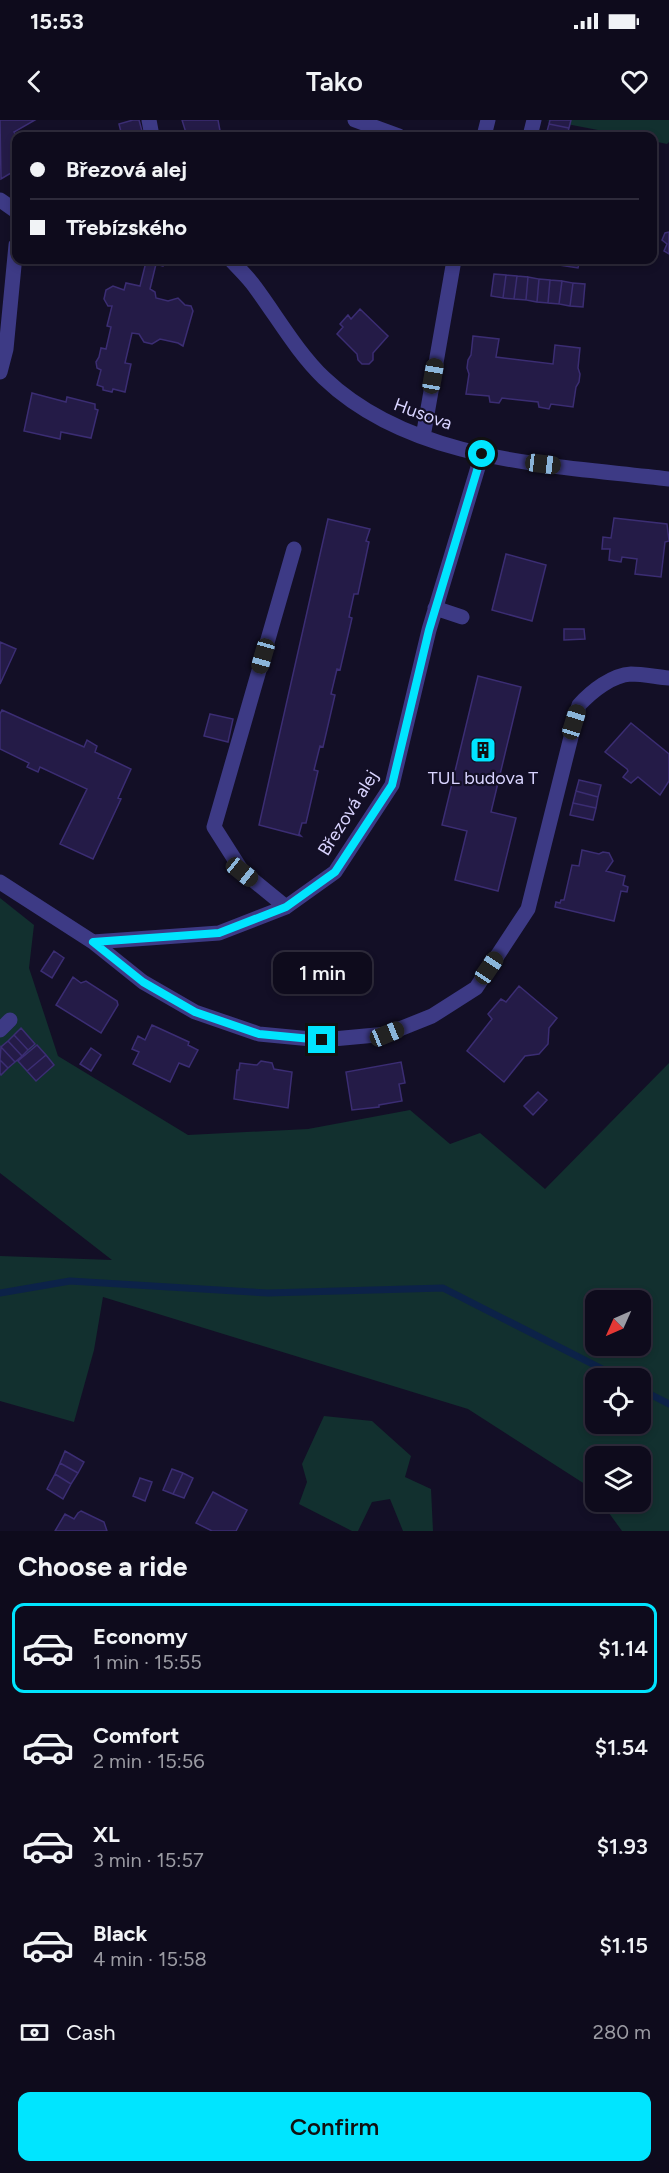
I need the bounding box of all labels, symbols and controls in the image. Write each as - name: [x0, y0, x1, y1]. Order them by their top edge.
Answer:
- text: 15:53: [30, 8, 84, 35]
- icon: back: [18, 65, 51, 98]
- text: Tako: [306, 65, 363, 98]
- icon: heart: [618, 65, 651, 98]
- text: Březová alej: [66, 156, 187, 183]
- text: Třebízského: [66, 214, 187, 241]
- car: [421, 357, 445, 395]
- street label: Husova: [391, 393, 455, 435]
- route start: [468, 440, 495, 467]
- car: [524, 453, 562, 475]
- car: [249, 636, 277, 676]
- car: [560, 702, 588, 742]
- building icon: TUL budova T: [468, 735, 498, 765]
- street label: Březová alej: [313, 766, 383, 860]
- place label: TUL budova T: [428, 767, 538, 789]
- car: [222, 854, 262, 890]
- car: [471, 948, 507, 988]
- callout: 1 min: [272, 953, 372, 995]
- text: 1 min: [299, 961, 346, 985]
- car: [367, 1019, 407, 1049]
- route end: [308, 1026, 335, 1053]
- north arrow: [585, 1290, 651, 1356]
- map controls: [585, 1290, 651, 1512]
- button: locate: [585, 1368, 651, 1434]
- button: layers: [585, 1446, 651, 1512]
- text: Choose a ride: [18, 1550, 187, 1583]
- icon: car: [21, 1621, 75, 1675]
- text: Economy: [93, 1623, 188, 1650]
- text: $1.14: [598, 1635, 648, 1662]
- text: 1 min · 15:55: [93, 1650, 202, 1674]
- icon: car: [21, 1720, 75, 1774]
- text: Comfort: [93, 1722, 179, 1749]
- text: $1.54: [595, 1734, 648, 1761]
- text: 2 min · 15:56: [93, 1749, 205, 1773]
- icon: car: [21, 1819, 75, 1873]
- text: XL: [93, 1821, 120, 1848]
- text: $1.93: [597, 1833, 648, 1860]
- text: 3 min · 15:57: [93, 1848, 204, 1872]
- icon: car: [21, 1918, 75, 1972]
- text: Black: [93, 1920, 147, 1947]
- text: $1.15: [599, 1932, 648, 1959]
- text: 4 min · 15:58: [93, 1947, 207, 1971]
- icon: cash: [18, 2016, 51, 2049]
- text: Cash: [66, 2019, 116, 2046]
- text: 280 m: [593, 2020, 651, 2044]
- button: Confirm: [18, 2092, 651, 2161]

